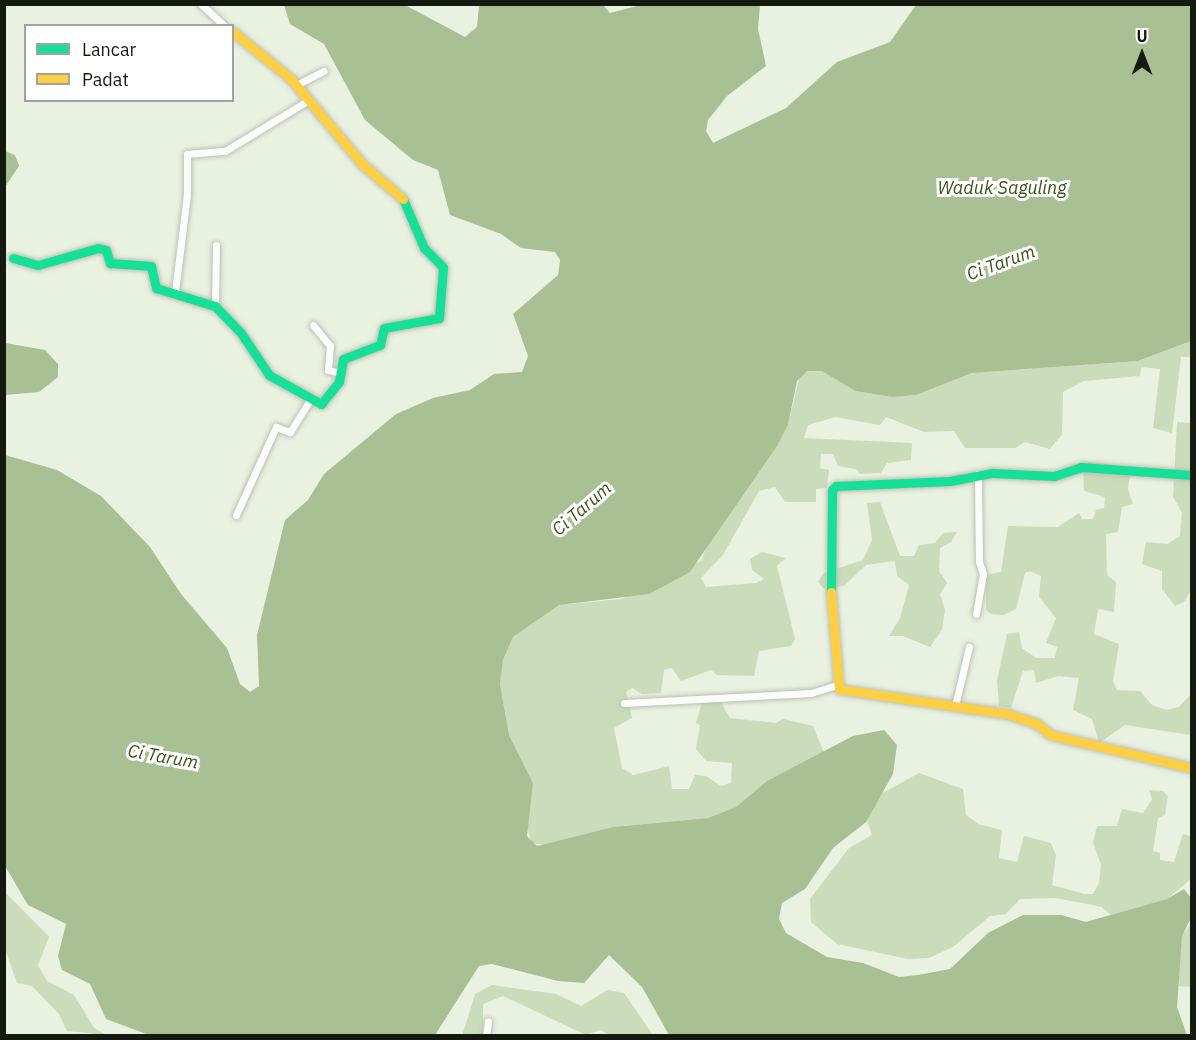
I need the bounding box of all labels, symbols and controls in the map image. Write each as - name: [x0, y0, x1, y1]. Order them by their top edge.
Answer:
- legend: [24, 24, 234, 102]
- north arrow: [1112, 24, 1172, 84]
- text: U: [1136, 26, 1148, 46]
- text: Lancar: [82, 38, 136, 61]
- text: Padat: [82, 68, 129, 91]
- water label: Waduk Saguling: [938, 177, 1066, 199]
- water label: Ci Tarum: [964, 241, 1038, 285]
- water label: Ci Tarum: [548, 478, 616, 540]
- water label: Ci Tarum: [126, 740, 200, 774]

